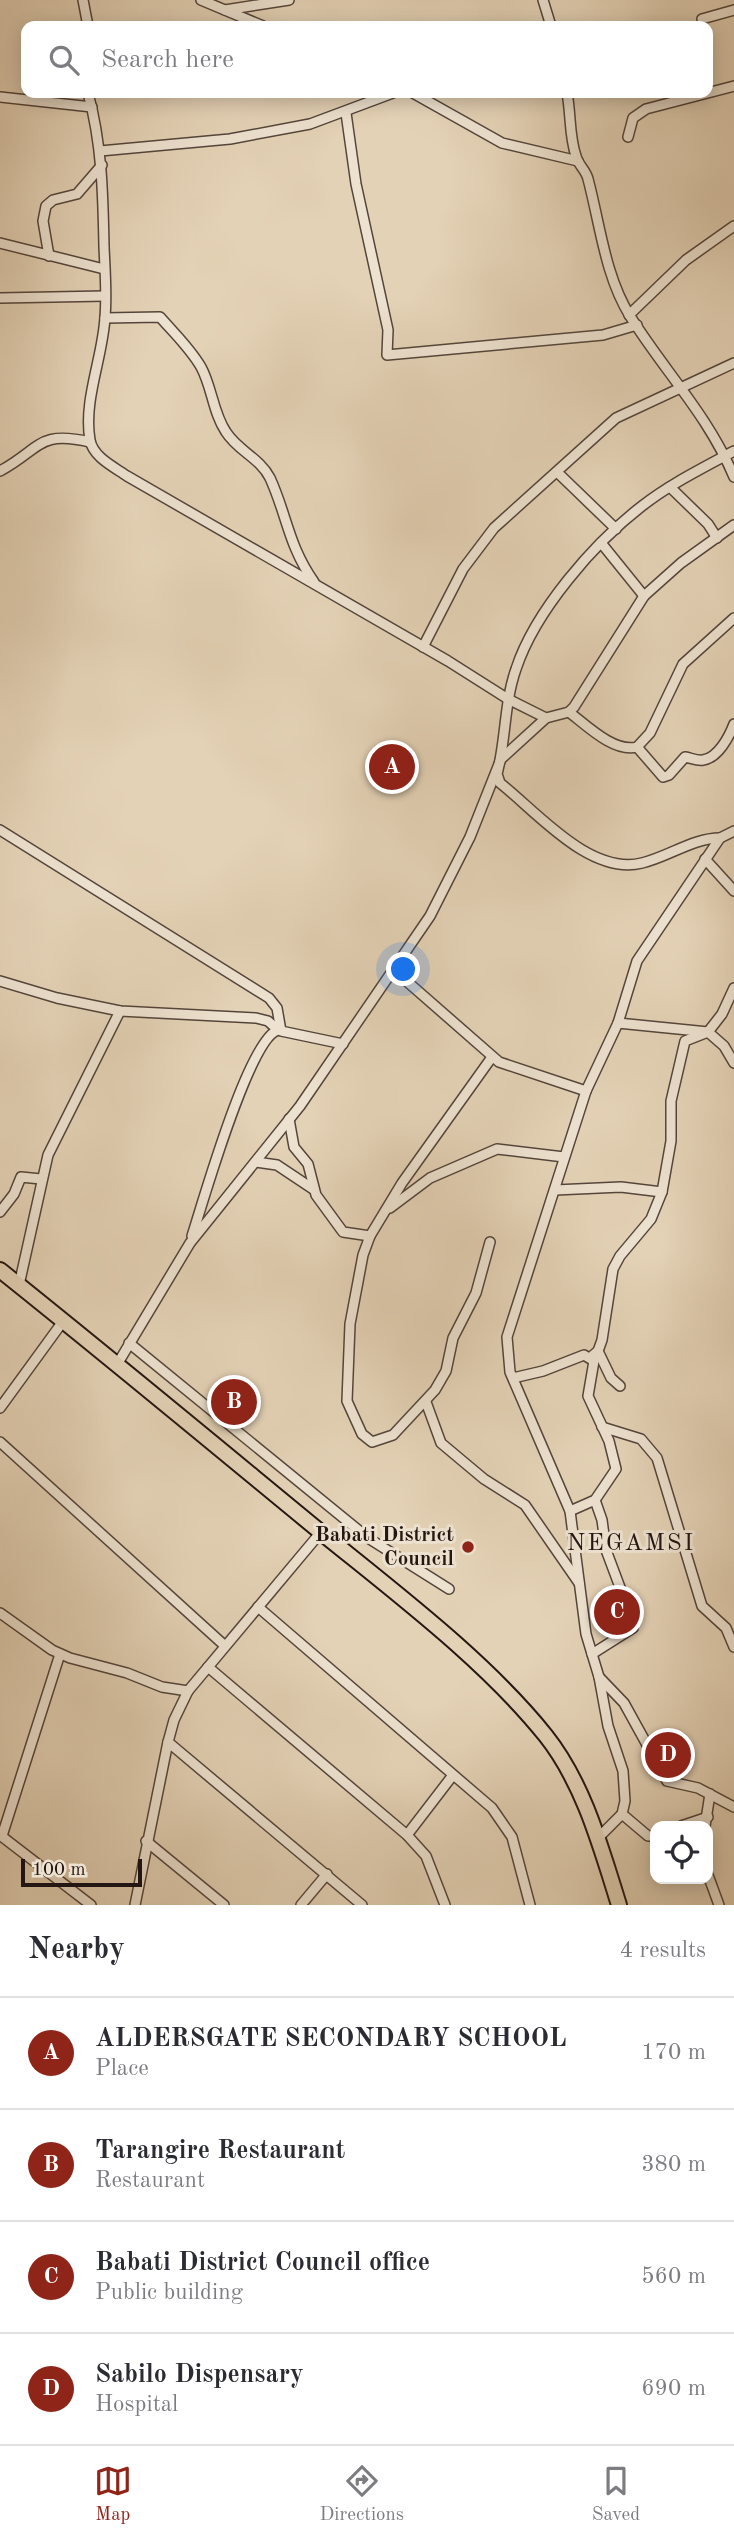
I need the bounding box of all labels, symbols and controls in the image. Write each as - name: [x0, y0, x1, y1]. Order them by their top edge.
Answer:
- search box: [21, 21, 713, 98]
- icon: search: [45, 41, 83, 79]
- text: Search here: [101, 47, 234, 73]
- pin: A: [369, 741, 415, 793]
- your location: [386, 952, 420, 986]
- pin: B: [211, 1376, 257, 1428]
- place label: Babati District Council: [315, 1525, 454, 1570]
- district label: NEGAMSI: [567, 1532, 695, 1556]
- marker: Babati District Council: [460, 1539, 476, 1555]
- pin: C: [594, 1586, 640, 1638]
- pin: D: [645, 1729, 691, 1781]
- map controls: [650, 1821, 713, 1884]
- button: locate: [650, 1821, 713, 1884]
- scale bar: [21, 1856, 142, 1888]
- text: 100 m: [32, 1861, 85, 1880]
- text: Nearby: [28, 1935, 125, 1965]
- text: 4 results: [620, 1939, 706, 1962]
- text: ALDERSGATE SECONDARY SCHOOL: [95, 2026, 566, 2052]
- text: A: [42, 2041, 60, 2064]
- text: 170 m: [641, 2041, 706, 2064]
- text: Place: [95, 2057, 149, 2080]
- text: Tarangire Restaurant: [95, 2138, 345, 2164]
- text: B: [43, 2153, 59, 2176]
- text: 380 m: [641, 2153, 706, 2176]
- text: Restaurant: [95, 2169, 205, 2192]
- text: Babati District Council office: [95, 2250, 430, 2276]
- text: C: [43, 2265, 59, 2288]
- text: 560 m: [641, 2265, 706, 2288]
- text: Public building: [95, 2281, 243, 2304]
- text: Sabilo Dispensary: [95, 2362, 304, 2388]
- text: D: [42, 2377, 60, 2400]
- text: 690 m: [641, 2377, 706, 2400]
- text: Hospital: [95, 2393, 178, 2416]
- tab: Map: [94, 2462, 132, 2527]
- tab: Directions: [320, 2462, 404, 2527]
- tab: Saved: [592, 2462, 640, 2527]

